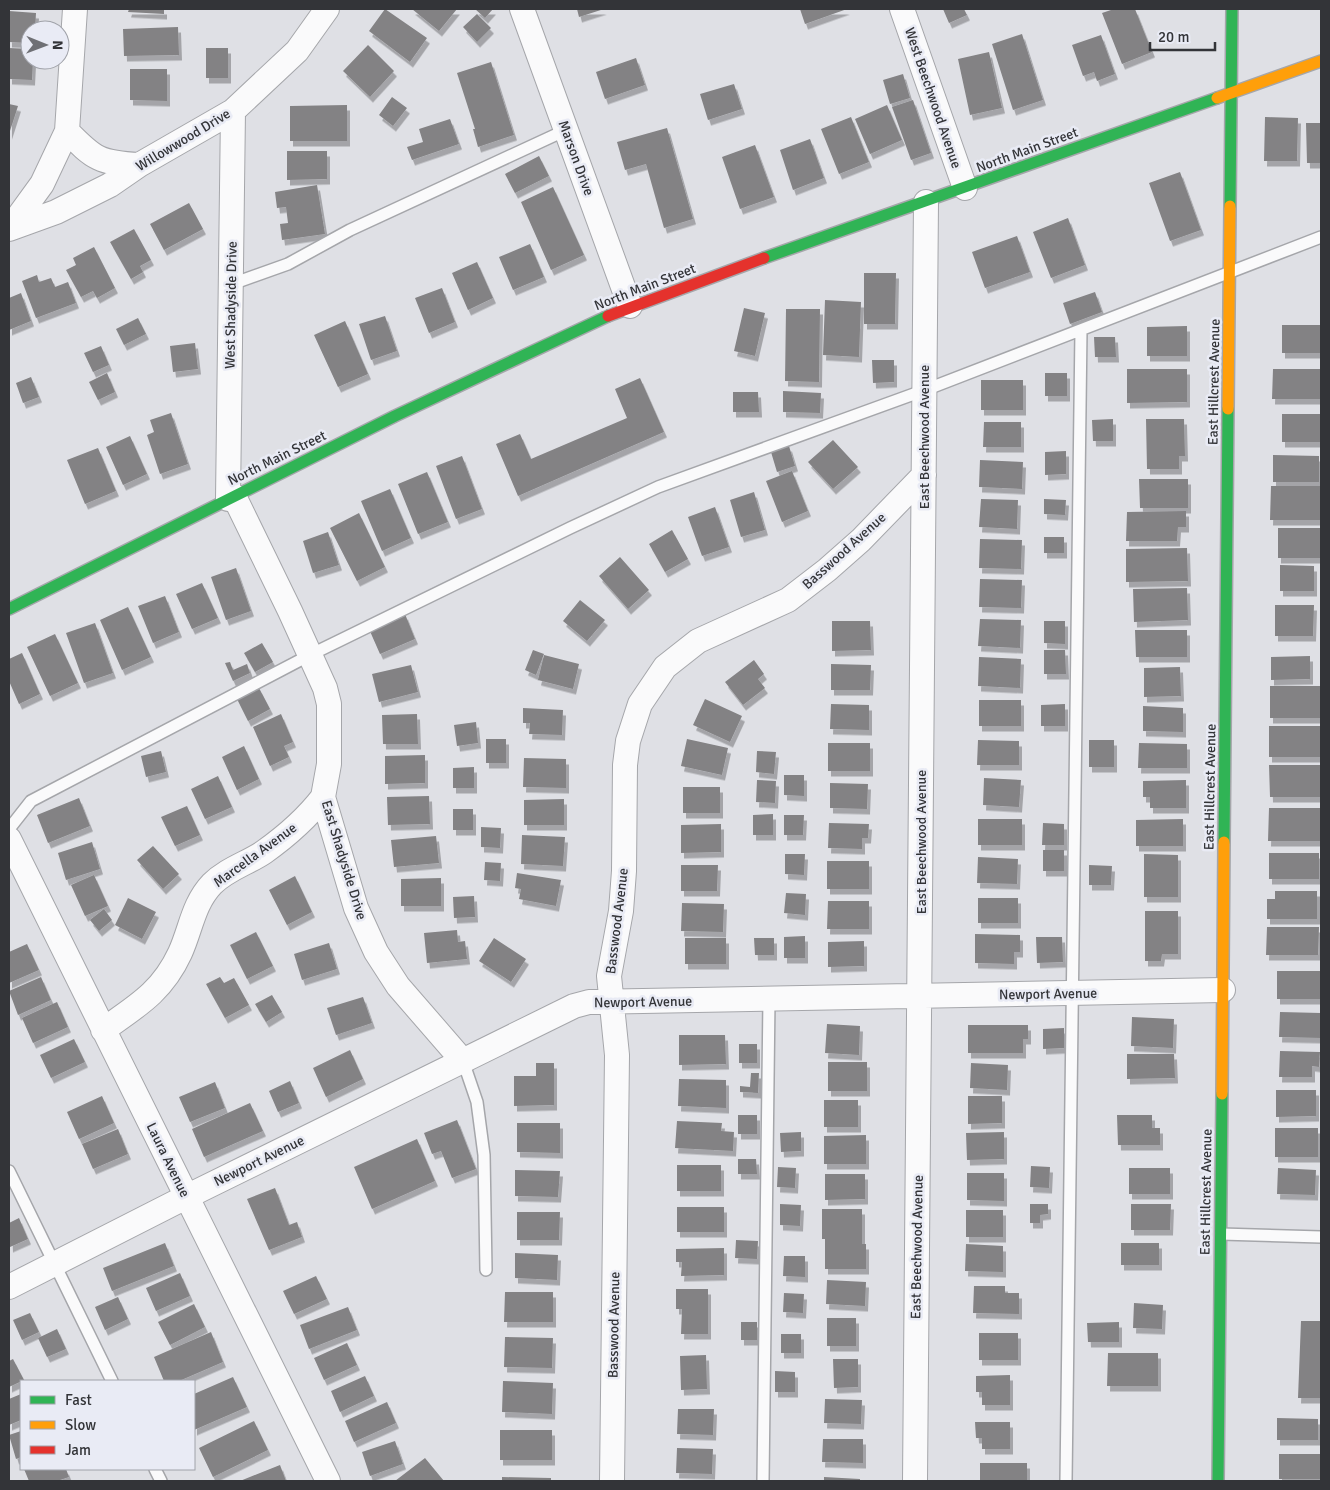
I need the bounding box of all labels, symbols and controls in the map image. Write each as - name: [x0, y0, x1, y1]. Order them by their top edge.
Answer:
- north arrow: [20, 20, 70, 70]
- scale bar: [1150, 20, 1215, 52]
- street label: West Beechwood Avenue: [901, 25, 965, 171]
- text: 20 m: [1158, 28, 1189, 46]
- text: N: [49, 40, 66, 50]
- street label: Willowwood Drive: [133, 105, 233, 175]
- street label: Marson Drive: [555, 118, 597, 198]
- street label: North Main Street: [974, 124, 1080, 176]
- street label: West Shadyside Drive: [221, 241, 241, 369]
- street label: North Main Street: [592, 260, 698, 314]
- street label: East Hillcrest Avenue: [1204, 319, 1224, 445]
- street label: East Beechwood Avenue: [916, 365, 933, 509]
- street label: North Main Street: [225, 427, 329, 489]
- street label: Basswood Avenue: [799, 509, 889, 593]
- street label: East Hillcrest Avenue: [1200, 724, 1220, 850]
- street label: East Beechwood Avenue: [913, 770, 930, 914]
- street label: East Shadyside Drive: [318, 798, 370, 922]
- street label: Marcella Avenue: [210, 819, 300, 891]
- street label: Basswood Avenue: [602, 867, 632, 975]
- street label: Newport Avenue: [999, 985, 1097, 1003]
- street label: Newport Avenue: [594, 993, 692, 1011]
- street label: Laura Avenue: [143, 1120, 193, 1200]
- street label: East Hillcrest Avenue: [1196, 1129, 1216, 1255]
- street label: Newport Avenue: [211, 1132, 307, 1190]
- street label: East Beechwood Avenue: [907, 1175, 927, 1319]
- street label: Basswood Avenue: [605, 1272, 623, 1378]
- legend: [20, 1380, 195, 1470]
- text: Fast: [65, 1391, 92, 1409]
- text: Slow: [65, 1416, 96, 1434]
- text: Jam: [65, 1441, 91, 1459]

